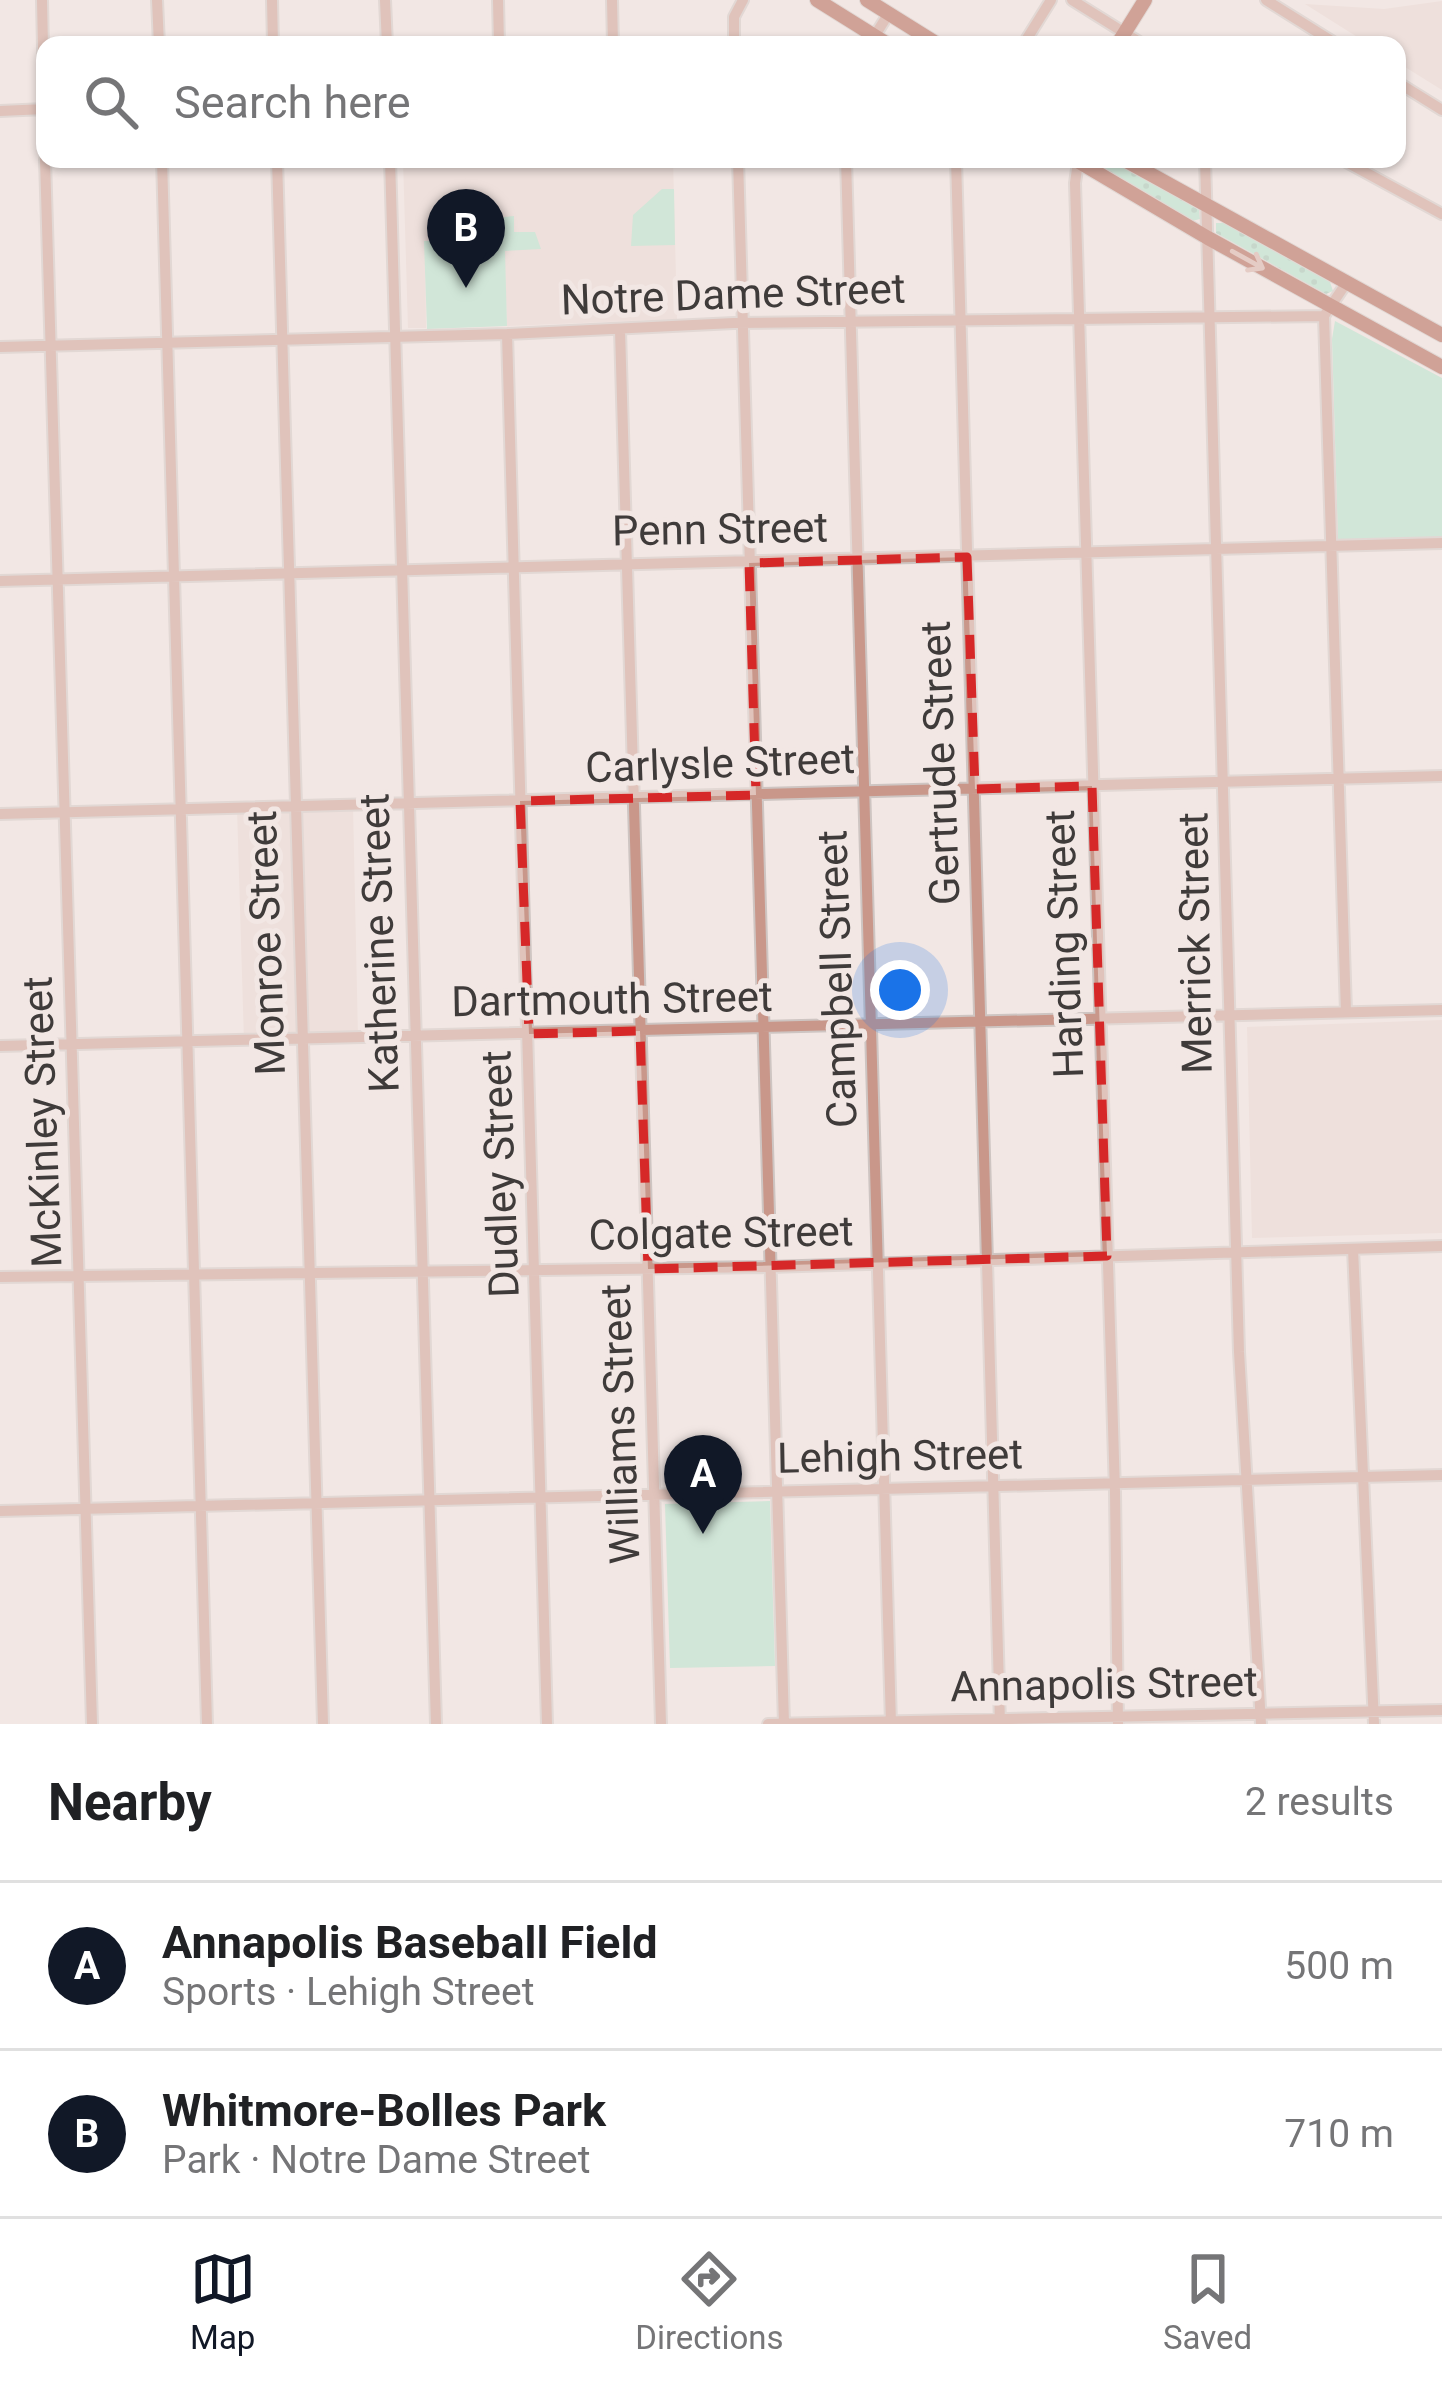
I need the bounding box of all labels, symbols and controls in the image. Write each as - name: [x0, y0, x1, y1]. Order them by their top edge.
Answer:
- search box: [36, 36, 1406, 168]
- icon: search: [78, 69, 144, 135]
- text: Search here: [174, 76, 411, 129]
- pin: B: [427, 189, 505, 288]
- one-way arrow: [1229, 249, 1264, 272]
- street label: Notre Dame Street: [560, 263, 906, 325]
- street label: Penn Street: [612, 503, 828, 555]
- street label: Gertrude Street: [911, 620, 969, 906]
- street label: Carlysle Street: [584, 734, 856, 792]
- street label: Katherine Street: [349, 792, 409, 1094]
- street label: Harding Street: [1035, 809, 1093, 1079]
- street label: Monroe Street: [237, 810, 295, 1076]
- street label: Merrick Street: [1168, 812, 1222, 1074]
- street label: Campbell Street: [807, 829, 867, 1129]
- your location: [870, 960, 930, 1020]
- street label: Dartmouth Street: [451, 972, 773, 1026]
- street label: McKinley Street: [12, 975, 72, 1269]
- street label: Dudley Street: [471, 1049, 529, 1299]
- street label: Colgate Street: [588, 1206, 854, 1260]
- street label: Williams Street: [591, 1283, 649, 1565]
- street label: Lehigh Street: [776, 1429, 1024, 1483]
- pin: A: [664, 1435, 742, 1534]
- street label: Annapolis Street: [950, 1657, 1258, 1711]
- text: Nearby: [48, 1773, 212, 1832]
- text: 2 results: [1245, 1779, 1394, 1825]
- text: Annapolis Baseball Field: [162, 1916, 658, 1969]
- text: A: [74, 1943, 100, 1989]
- text: 500 m: [1284, 1943, 1394, 1989]
- text: Sports · Lehigh Street: [162, 1969, 534, 2015]
- text: Whitmore-Bolles Park: [162, 2084, 606, 2137]
- text: B: [75, 2111, 99, 2157]
- text: 710 m: [1284, 2111, 1394, 2157]
- text: Park · Notre Dame Street: [162, 2137, 590, 2183]
- tab: Map: [190, 2246, 256, 2357]
- tab: Directions: [635, 2246, 784, 2357]
- tab: Saved: [1163, 2246, 1252, 2357]

